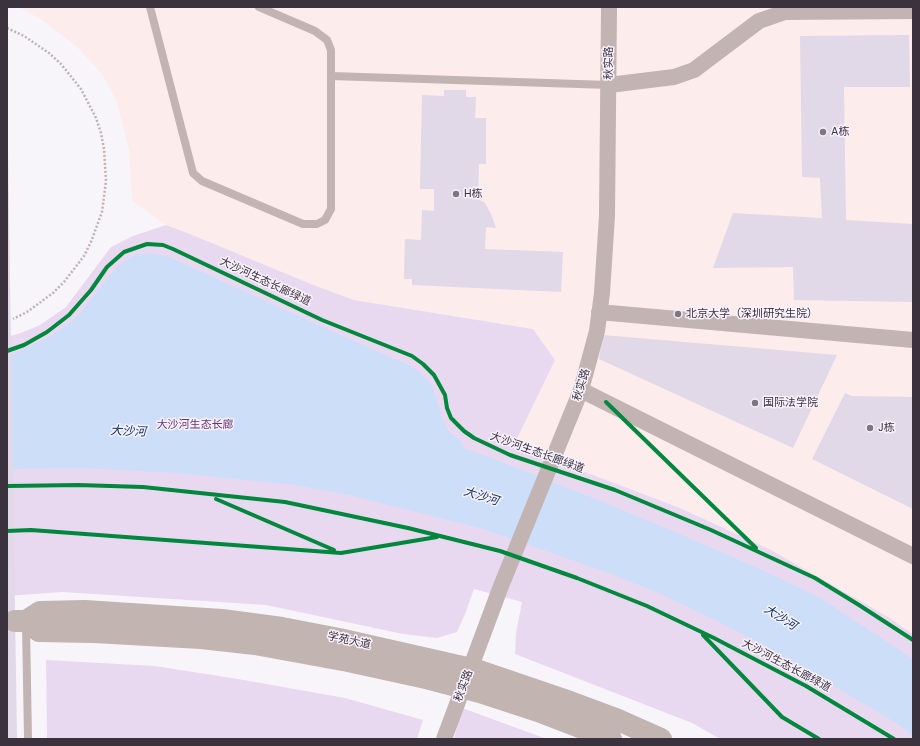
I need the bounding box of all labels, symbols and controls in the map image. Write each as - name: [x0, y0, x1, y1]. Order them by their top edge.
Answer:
- street label: 秋实路: [602, 47, 616, 79]
- place label: A栋: [831, 125, 849, 139]
- marker: A栋: [818, 127, 828, 137]
- place label: H栋: [464, 187, 483, 201]
- marker: H栋: [451, 189, 461, 199]
- street label: 大沙河生态长廊绿道: [217, 255, 313, 309]
- place label: 北京大学（深圳研究生院）: [686, 307, 818, 321]
- marker: 北京大学（深圳研究生院）: [673, 309, 683, 319]
- street label: 秋实路: [571, 367, 593, 403]
- place label: 国际法学院: [763, 396, 818, 410]
- marker: 国际法学院: [750, 398, 760, 408]
- park label: 大沙河生态长廊: [157, 418, 233, 432]
- place label: J栋: [878, 421, 895, 435]
- marker: J栋: [865, 423, 875, 433]
- water label: 大沙河: [110, 424, 146, 440]
- street label: 大沙河生态长廊绿道: [488, 430, 586, 476]
- water label: 大沙河: [462, 485, 500, 509]
- water label: 大沙河: [761, 602, 799, 634]
- street label: 学苑大道: [326, 630, 372, 652]
- street label: 大沙河生态长廊绿道: [739, 637, 833, 695]
- street label: 秋实路: [452, 668, 476, 704]

